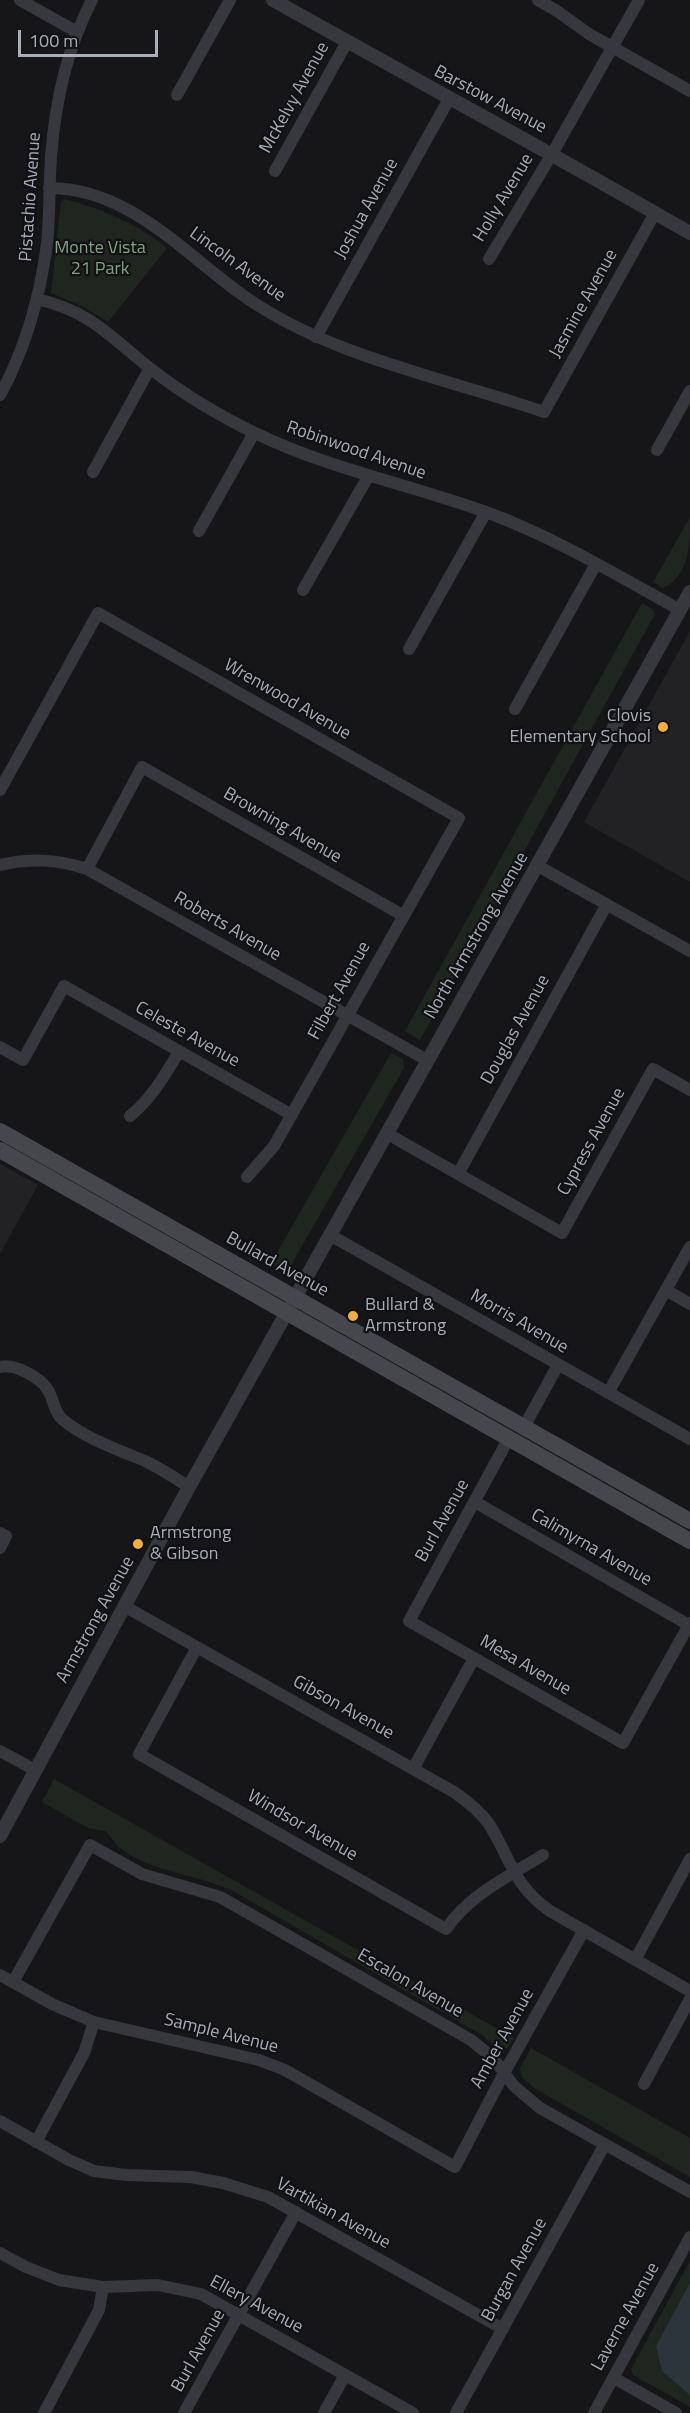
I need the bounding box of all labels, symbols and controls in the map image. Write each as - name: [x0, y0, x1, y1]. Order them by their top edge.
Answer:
- scale bar: [21, 18, 160, 56]
- text: 100 m: [29, 27, 78, 54]
- street label: McKelvy Avenue: [256, 39, 334, 157]
- street label: Barstow Avenue: [430, 61, 550, 139]
- street label: Pistachio Avenue: [16, 132, 46, 262]
- street label: Holly Avenue: [469, 150, 539, 246]
- street label: Joshua Avenue: [331, 155, 403, 263]
- street label: Lincoln Avenue: [185, 223, 289, 307]
- park label: Monte Vista 21 Park: [54, 238, 146, 280]
- street label: Jasmine Avenue: [545, 246, 623, 362]
- street label: Robinwood Avenue: [284, 417, 428, 485]
- street label: Wrenwood Avenue: [220, 655, 354, 745]
- place label: Clovis Elementary School: [509, 706, 651, 748]
- marker: Clovis Elementary School: [656, 720, 670, 734]
- street label: Browning Avenue: [219, 783, 345, 869]
- street label: North Armstrong Avenue: [420, 849, 534, 1023]
- street label: Roberts Avenue: [170, 888, 284, 966]
- street label: Filbert Avenue: [304, 938, 376, 1044]
- street label: Douglas Avenue: [477, 972, 555, 1088]
- street label: Celeste Avenue: [131, 997, 243, 1073]
- street label: Cypress Avenue: [554, 1084, 630, 1200]
- street label: Bullard Avenue: [222, 1228, 332, 1302]
- street label: Morris Avenue: [466, 1285, 572, 1359]
- place label: Bullard & Armstrong: [365, 1295, 446, 1338]
- marker: Bullard & Armstrong: [346, 1309, 360, 1323]
- street label: Burl Avenue: [411, 1476, 475, 1566]
- street label: Calimyrna Avenue: [527, 1505, 655, 1591]
- place label: Armstrong & Gibson: [150, 1523, 231, 1565]
- marker: Armstrong & Gibson: [131, 1537, 145, 1551]
- street label: Armstrong Avenue: [52, 1553, 140, 1687]
- street label: Mesa Avenue: [476, 1631, 574, 1701]
- street label: Gibson Avenue: [289, 1671, 397, 1745]
- street label: Windsor Avenue: [243, 1786, 361, 1866]
- street label: Escalon Avenue: [353, 1945, 467, 2023]
- street label: Amber Avenue: [467, 1985, 539, 2093]
- street label: Sample Avenue: [162, 2009, 280, 2059]
- street label: Vartikian Avenue: [272, 2174, 394, 2254]
- street label: Burgan Avenue: [478, 2214, 552, 2326]
- street label: Laverne Avenue: [587, 2259, 665, 2375]
- street label: Ellery Avenue: [206, 2271, 306, 2339]
- street label: Burl Avenue: [167, 2306, 231, 2396]

